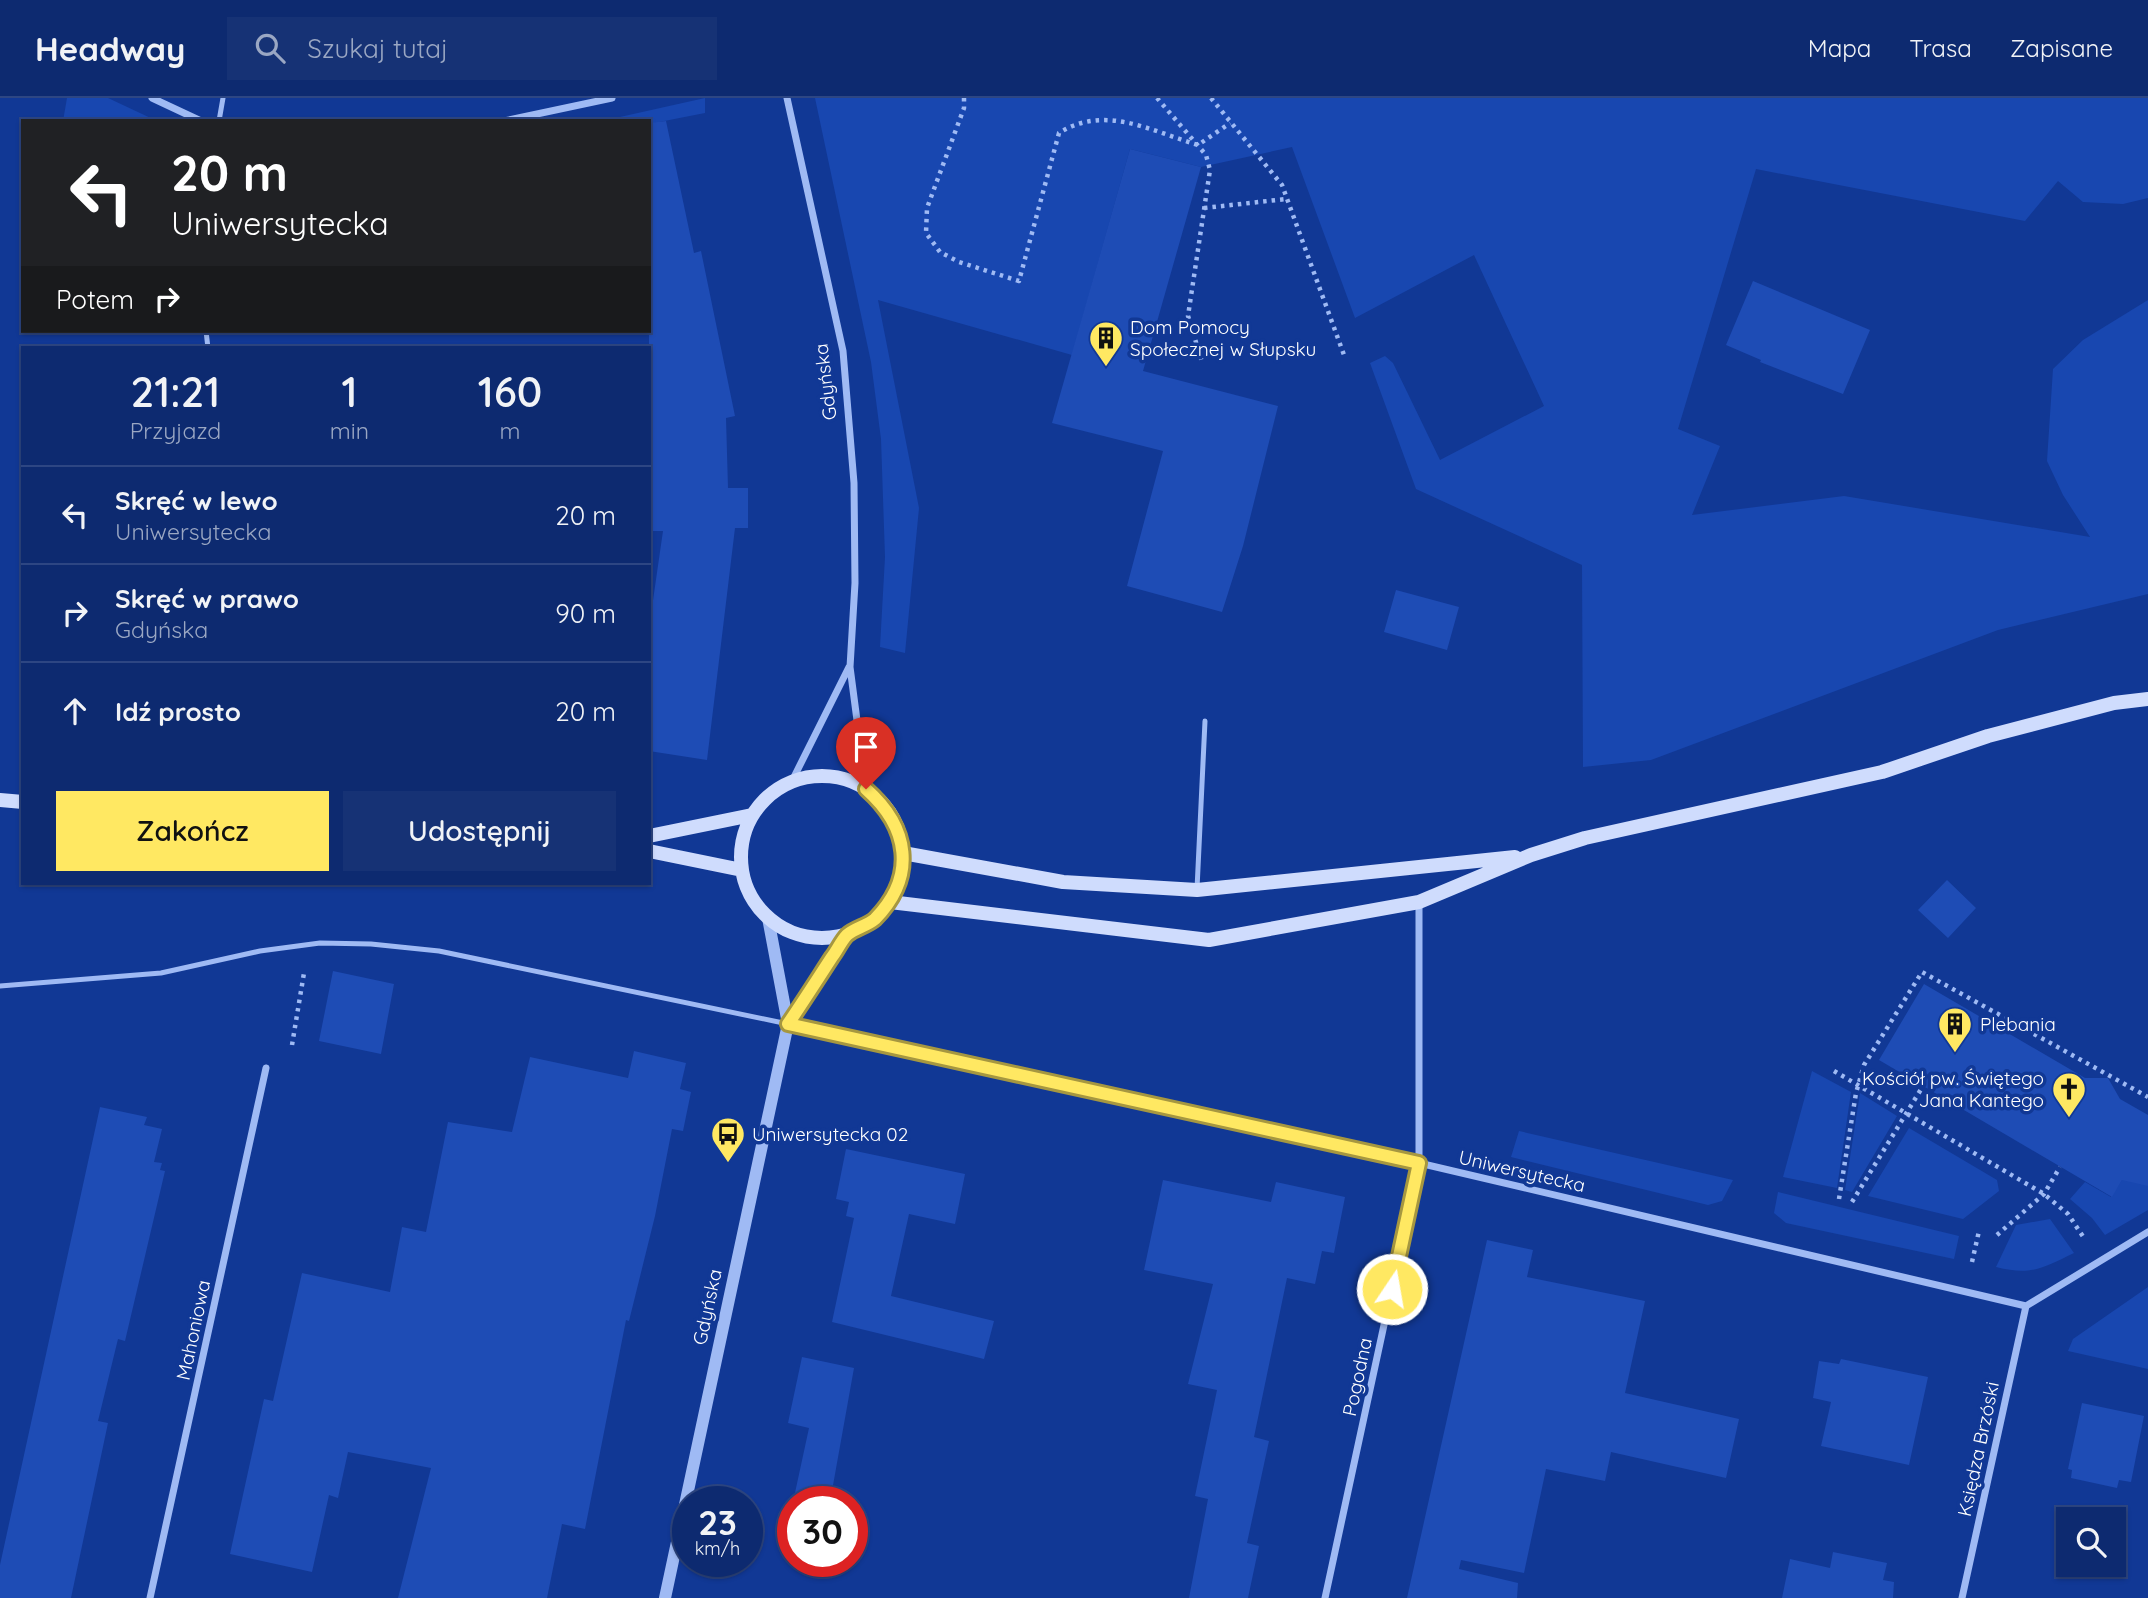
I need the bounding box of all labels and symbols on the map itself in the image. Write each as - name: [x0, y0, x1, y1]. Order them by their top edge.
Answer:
- place label: Dom Pomocy Społecznej w Słupsku: [1130, 315, 1316, 361]
- building icon: Dom Pomocy Społecznej w Słupsku: [1087, 319, 1125, 368]
- street label: Gdyńska: [808, 342, 842, 422]
- pin: [836, 717, 896, 789]
- building icon: Plebania: [1936, 1005, 1974, 1054]
- place label: Plebania: [1980, 1012, 2056, 1036]
- place label: Kościół pw. Świętego Jana Kantego: [1862, 1066, 2044, 1112]
- church icon: Kościół pw. Świętego Jana Kantego: [2050, 1070, 2088, 1119]
- bus stop icon: Uniwersytecka 02: [709, 1115, 747, 1164]
- place label: Uniwersytecka 02: [752, 1122, 908, 1146]
- street label: Uniwersytecka: [1456, 1145, 1588, 1197]
- position arrow: [1355, 1252, 1429, 1326]
- street label: Gdyńska: [687, 1267, 727, 1347]
- street label: Mahoniowa: [171, 1278, 215, 1382]
- street label: Pogodna: [1337, 1336, 1377, 1418]
- street label: Księdza Brzóski: [1952, 1379, 2004, 1519]
- speed limit sign: 30: [777, 1486, 868, 1577]

